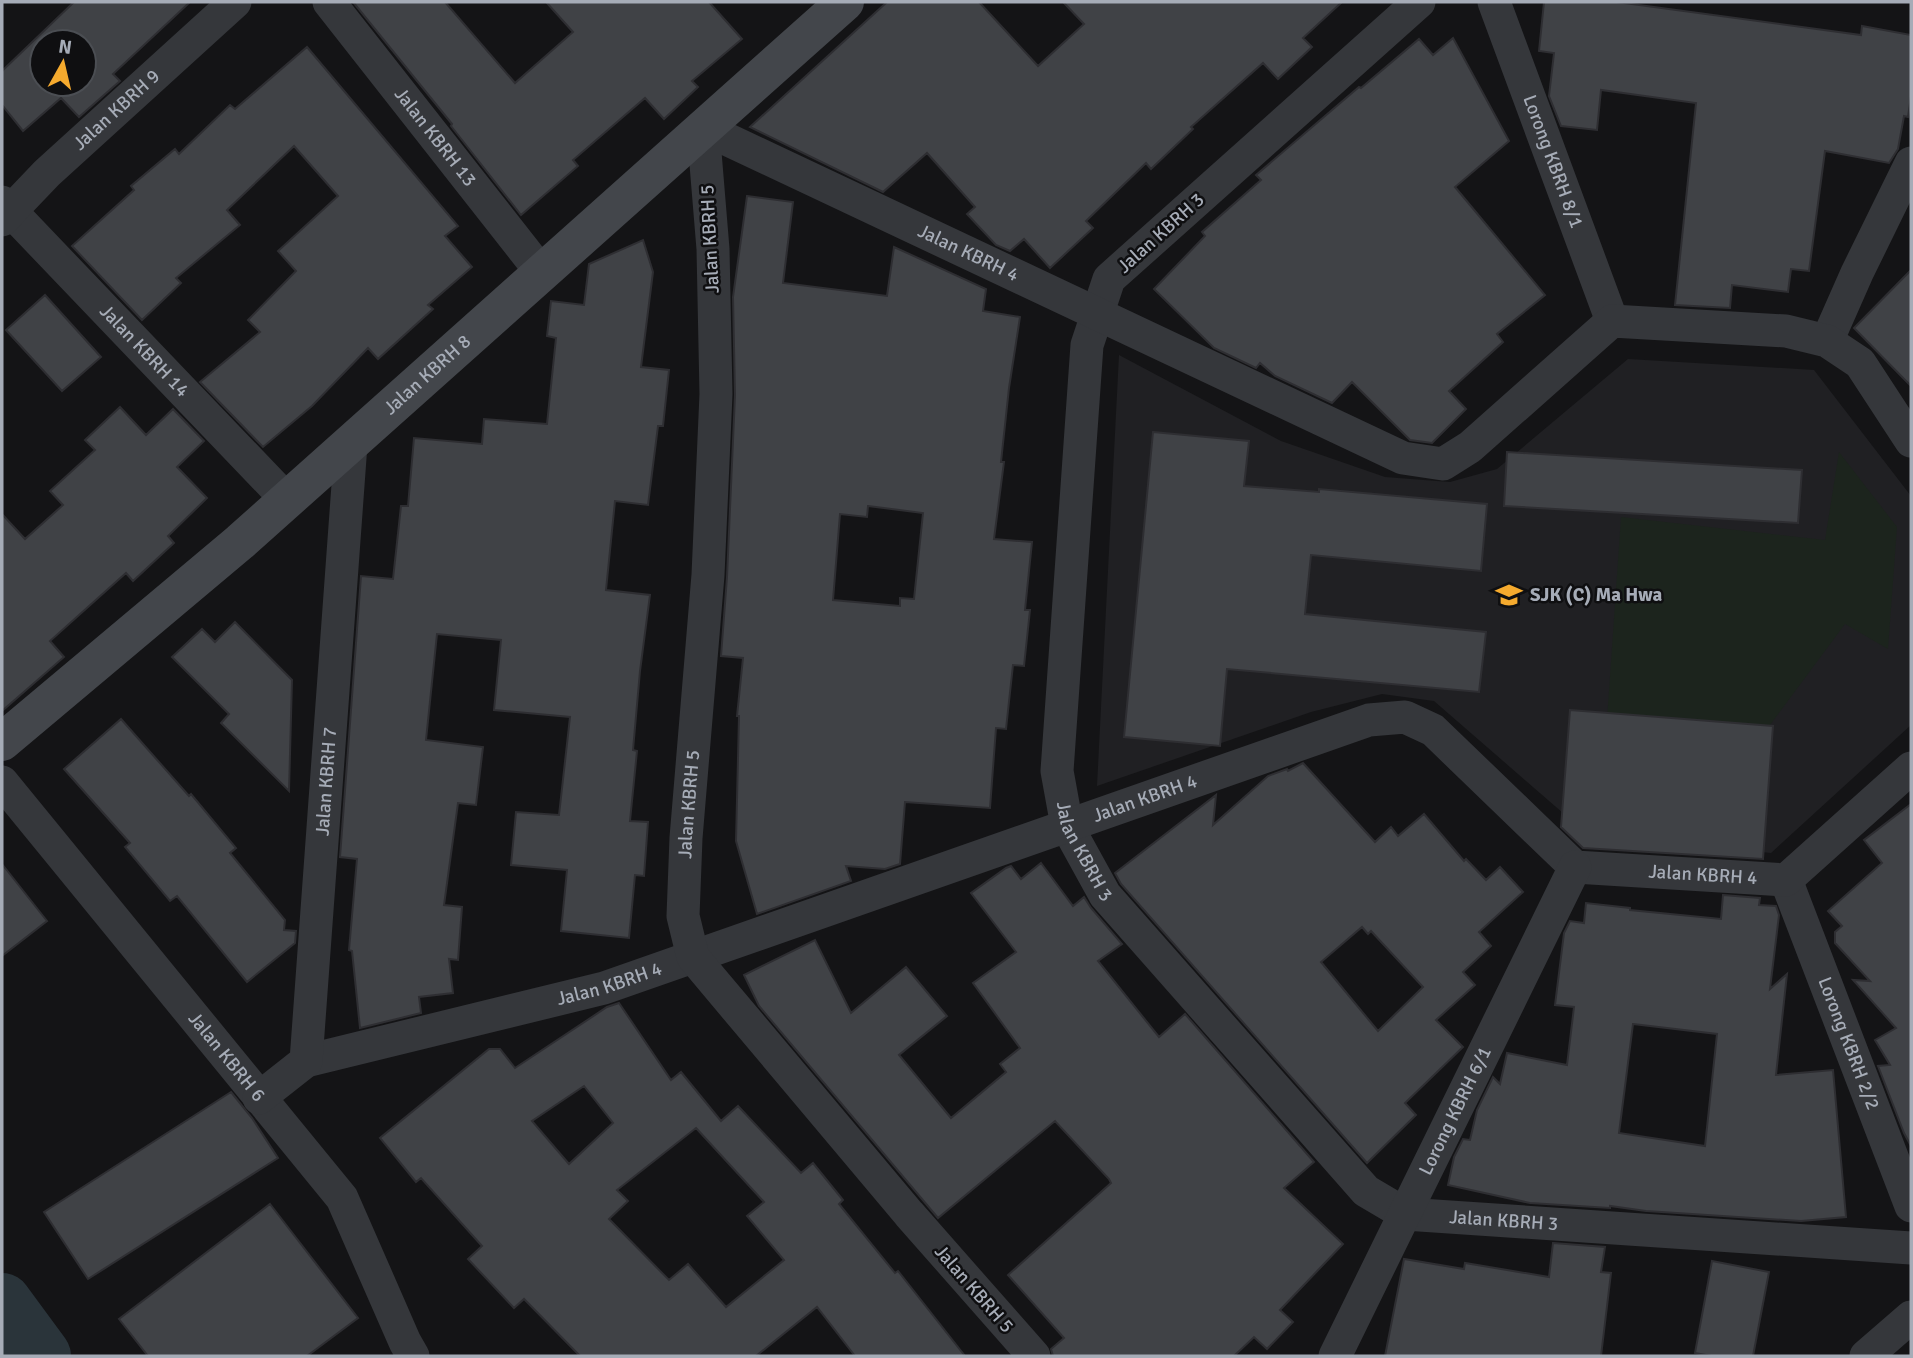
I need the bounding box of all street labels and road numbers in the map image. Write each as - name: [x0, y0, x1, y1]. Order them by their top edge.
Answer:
- street label: Jalan KBRH 9: [68, 64, 165, 155]
- street label: Jalan KBRH 13: [389, 83, 482, 192]
- street label: Lorong KBRH 8/1: [1517, 91, 1589, 231]
- street label: Jalan KBRH 5: [695, 184, 725, 294]
- street label: Jalan KBRH 3: [1112, 188, 1210, 278]
- street label: Jalan KBRH 4: [914, 219, 1023, 287]
- street label: Jalan KBRH 14: [94, 299, 194, 402]
- street label: Jalan KBRH 8: [379, 330, 476, 420]
- street label: Jalan KBRH 7: [310, 726, 342, 837]
- street label: Jalan KBRH 5: [673, 749, 705, 859]
- street label: Jalan KBRH 4: [1090, 769, 1200, 828]
- street label: Jalan KBRH 3: [1051, 799, 1118, 907]
- street label: Jalan KBRH 4: [1648, 860, 1758, 890]
- street label: Jalan KBRH 4: [554, 957, 665, 1011]
- street label: Lorong KBRH 2/2: [1812, 974, 1885, 1113]
- street label: Jalan KBRH 6: [183, 1007, 270, 1107]
- street label: Lorong KBRH 6/1: [1414, 1043, 1497, 1179]
- street label: Jalan KBRH 3: [1449, 1205, 1559, 1236]
- street label: Jalan KBRH 5: [929, 1240, 1019, 1338]

